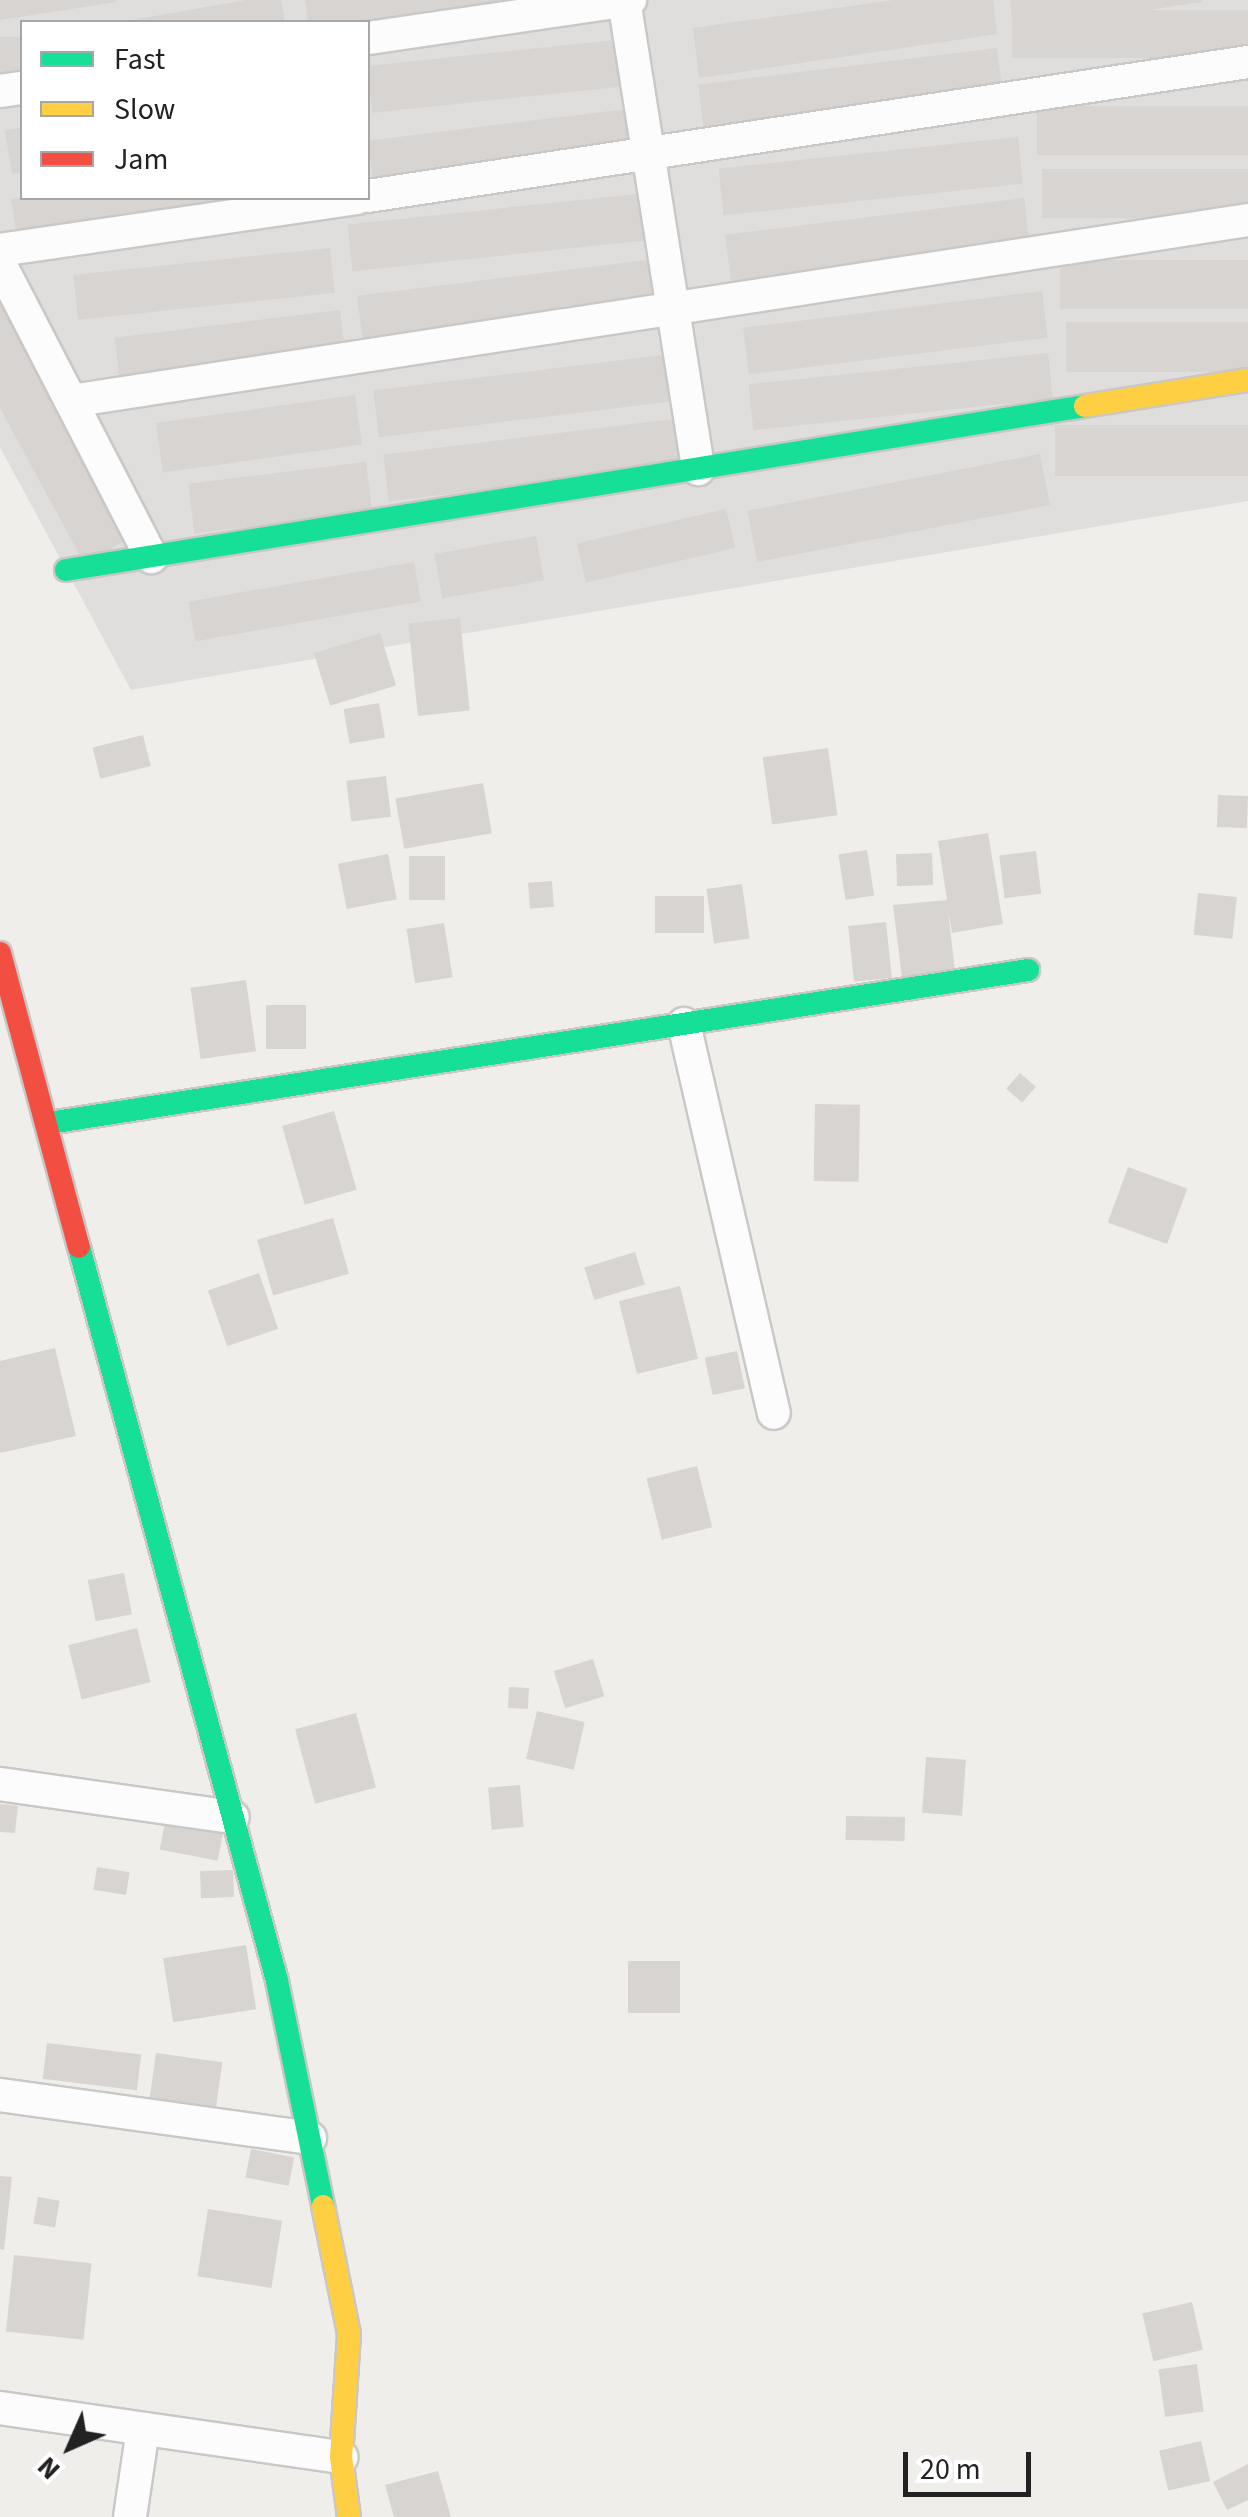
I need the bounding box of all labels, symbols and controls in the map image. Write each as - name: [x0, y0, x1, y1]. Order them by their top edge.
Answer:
- legend: [20, 20, 370, 200]
- text: Fast: [114, 38, 165, 81]
- text: Slow: [114, 88, 175, 131]
- text: Jam: [114, 138, 168, 181]
- north arrow: [20, 2397, 120, 2497]
- scale bar: [908, 2432, 1036, 2494]
- text: N: [28, 2447, 70, 2489]
- text: 20 m: [920, 2448, 981, 2491]

